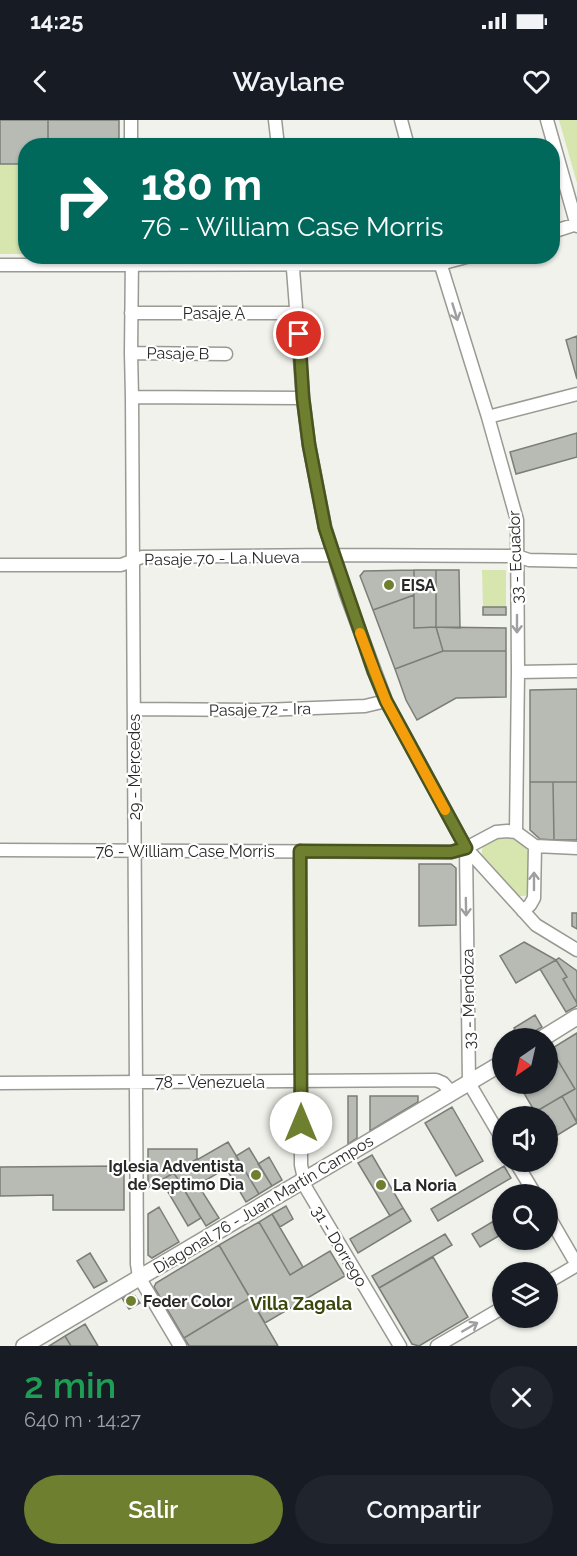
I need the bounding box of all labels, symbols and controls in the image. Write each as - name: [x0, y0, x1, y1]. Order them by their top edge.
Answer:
- text: 14:25: [30, 8, 83, 34]
- icon: back: [24, 65, 57, 98]
- icon: heart: [520, 65, 553, 98]
- text: Waylane: [233, 66, 344, 97]
- text: 180 m: [141, 161, 262, 210]
- icon: right: [42, 162, 120, 240]
- text: 76 - William Case Morris: [141, 211, 443, 242]
- one-way arrow: [451, 302, 462, 321]
- street label: Pasaje A: [183, 304, 245, 323]
- pin: [273, 308, 324, 359]
- icon: arrive: [282, 317, 315, 350]
- street label: Pasaje B: [146, 343, 210, 364]
- street label: 33 - Ecuador: [504, 510, 527, 604]
- street label: Pasaje 70 - La Nueva: [144, 548, 300, 569]
- place label: EISA: [401, 576, 436, 595]
- marker: EISA: [382, 578, 396, 592]
- one-way arrow: [511, 614, 523, 634]
- street label: Pasaje 72 - Ira: [209, 699, 311, 720]
- street label: 29 - Mercedes: [125, 714, 144, 820]
- street label: 76 - William Case Morris: [95, 842, 275, 861]
- one-way arrow: [528, 871, 540, 891]
- one-way arrow: [461, 896, 472, 916]
- street label: 33 - Mendoza: [458, 949, 479, 1049]
- north arrow: [492, 1028, 558, 1094]
- map controls: [492, 1028, 558, 1328]
- street label: 78 - Venezuela: [155, 1073, 265, 1092]
- position arrow: [269, 1091, 333, 1155]
- button: sound: [492, 1106, 558, 1172]
- street label: Diagonal 76 - Juan Martín Campos: [150, 1131, 377, 1278]
- place label: Iglesia Adventista de Septimo Dia: [108, 1157, 244, 1194]
- marker: Iglesia Adventista de Septimo Dia: [249, 1168, 263, 1182]
- place label: La Noria: [393, 1176, 457, 1195]
- marker: La Noria: [374, 1178, 388, 1192]
- button: search: [492, 1184, 558, 1250]
- street label: 31 - Dorrego: [308, 1202, 371, 1290]
- button: layers: [492, 1262, 558, 1328]
- place label: Feder Color: [143, 1292, 232, 1311]
- district label: Villa Zagala: [250, 1293, 352, 1314]
- marker: Feder Color: [124, 1294, 138, 1308]
- one-way arrow: [461, 1321, 478, 1333]
- text: 2 min: [24, 1364, 116, 1406]
- button: close: [490, 1366, 553, 1429]
- text: 640 m · 14:27: [24, 1408, 141, 1432]
- button: Salir: [24, 1475, 283, 1544]
- button: Compartir: [295, 1475, 553, 1544]

